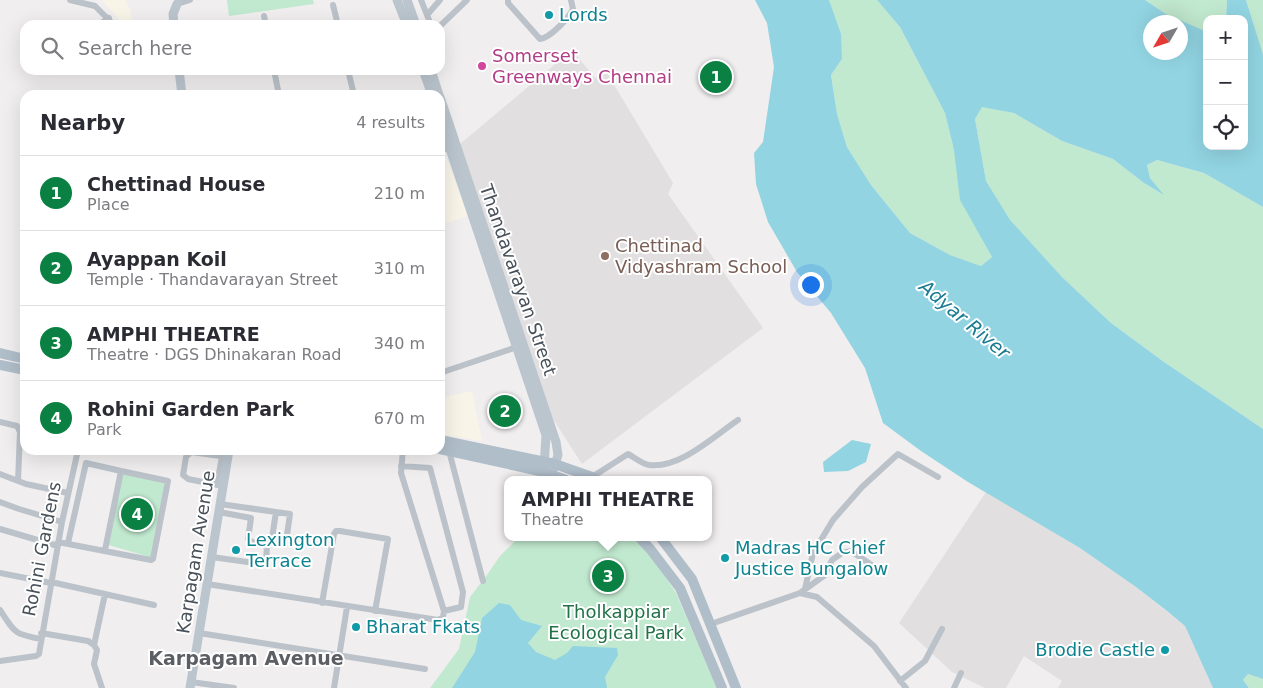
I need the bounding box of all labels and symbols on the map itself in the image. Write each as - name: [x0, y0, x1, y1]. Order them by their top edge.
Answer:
- place label: Lords: [559, 4, 608, 25]
- marker: Lords: [543, 9, 555, 21]
- north arrow: [1143, 15, 1188, 60]
- place label: Somerset Greenways Chennai: [492, 45, 672, 87]
- pin: 1: [700, 58, 732, 96]
- marker: Somerset Greenways Chennai: [476, 60, 488, 72]
- street label: Thandavarayan Street: [476, 180, 561, 378]
- place label: Chettinad Vidyashram School: [615, 235, 787, 277]
- marker: Chettinad Vidyashram School: [599, 250, 611, 262]
- your location: [798, 272, 824, 298]
- water label: Adyar River: [914, 274, 1016, 364]
- pin: 2: [489, 392, 521, 430]
- street label: Karpagam Avenue: [172, 469, 219, 635]
- street label: Rohini Gardens: [18, 480, 65, 618]
- pin: 4: [121, 495, 153, 533]
- place label: Lexington Terrace: [245, 529, 334, 571]
- place label: Madras HC Chief Justice Bungalow: [734, 537, 888, 579]
- marker: Lexington Terrace: [230, 544, 242, 556]
- marker: Madras HC Chief Justice Bungalow: [719, 552, 731, 564]
- pin: 3: [592, 557, 624, 595]
- park label: Tholkappiar Ecological Park: [548, 601, 684, 643]
- place label: Bharat Fkats: [366, 616, 480, 637]
- marker: Bharat Fkats: [350, 621, 362, 633]
- place label: Brodie Castle: [1035, 639, 1155, 660]
- marker: Brodie Castle: [1159, 644, 1171, 656]
- district label: Karpagam Avenue: [148, 647, 344, 669]

